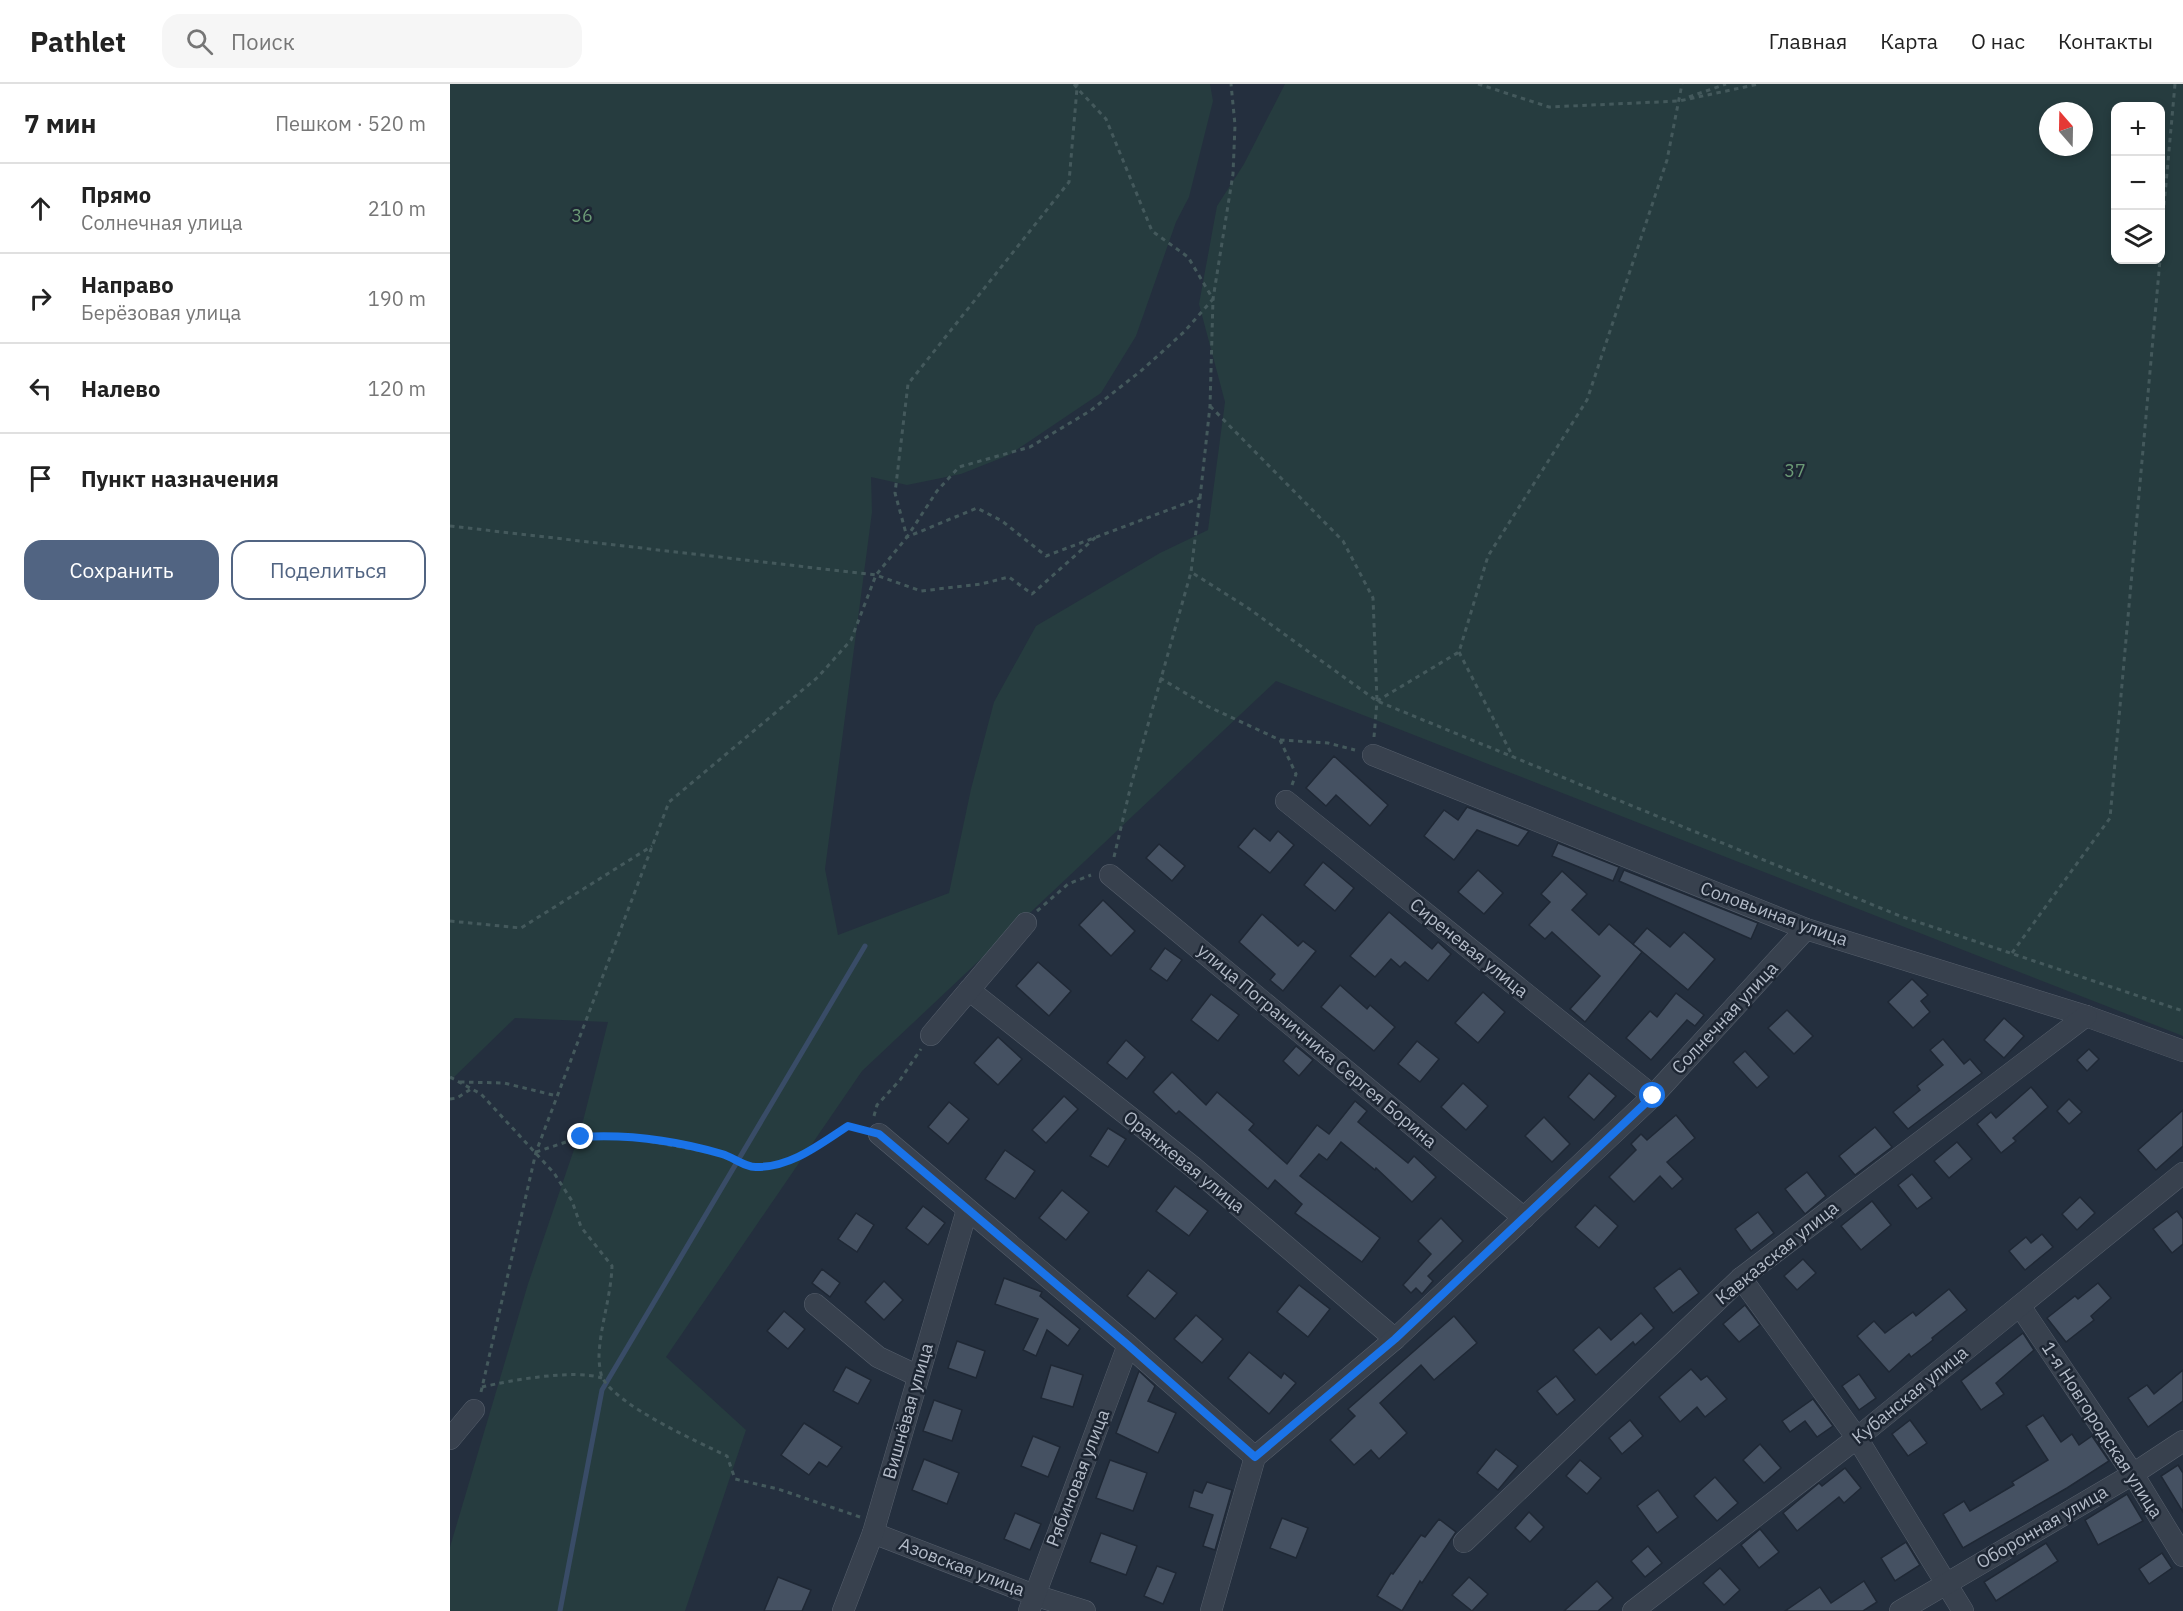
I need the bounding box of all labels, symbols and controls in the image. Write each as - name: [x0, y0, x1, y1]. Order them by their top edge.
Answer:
- search box: [162, 14, 582, 68]
- text: Pathlet: [30, 23, 126, 60]
- icon: search: [183, 25, 216, 58]
- text: Поиск: [231, 27, 295, 56]
- text: Главная: [1769, 27, 1847, 55]
- text: Карта: [1880, 27, 1938, 55]
- text: О нас: [1971, 27, 2025, 55]
- text: Контакты: [2058, 27, 2153, 55]
- north arrow: [2039, 102, 2093, 156]
- map controls: [2111, 102, 2165, 264]
- button: +: [2111, 102, 2165, 156]
- text: 7 мин: [24, 106, 96, 140]
- text: Пешком · 520 m: [275, 110, 426, 137]
- button: −: [2111, 156, 2165, 210]
- text: Прямо: [81, 180, 151, 209]
- icon: ahead: [24, 192, 57, 225]
- text: 210 m: [368, 195, 426, 222]
- park label: 36: [571, 204, 593, 227]
- text: Солнечная улица: [81, 209, 243, 236]
- button: layers: [2111, 210, 2165, 264]
- text: Направо: [81, 270, 174, 299]
- icon: right: [24, 282, 57, 315]
- text: 190 m: [368, 285, 426, 312]
- text: Берёзовая улица: [81, 299, 241, 326]
- icon: left: [24, 372, 57, 405]
- text: Налево: [81, 374, 160, 403]
- text: 120 m: [368, 375, 426, 402]
- park label: 37: [1784, 459, 1806, 482]
- icon: arrive: [24, 462, 57, 495]
- text: Пункт назначения: [81, 464, 279, 493]
- button: Сохранить: [24, 540, 219, 600]
- button: Поделиться: [231, 540, 426, 600]
- street label: Соловьиная улица: [1697, 876, 1851, 951]
- street label: Сиреневая улица: [1405, 893, 1534, 1003]
- street label: улица Пограничника Сергея Борина: [1193, 939, 1442, 1153]
- street label: Солнечная улица: [1667, 956, 1783, 1079]
- route start: [1639, 1082, 1665, 1108]
- street label: Оранжевая улица: [1119, 1105, 1250, 1218]
- route end: [567, 1123, 593, 1149]
- street label: Кавказская улица: [1710, 1196, 1843, 1309]
- street label: 1-я Новгородская улица: [2037, 1337, 2168, 1523]
- street label: Вишнёвая улица: [877, 1340, 938, 1482]
- street label: Кубанская улица: [1847, 1340, 1973, 1449]
- street label: Рябиновая улица: [1041, 1406, 1114, 1550]
- street label: Оборонная улица: [1972, 1479, 2112, 1574]
- street label: Азовская улица: [896, 1532, 1029, 1601]

